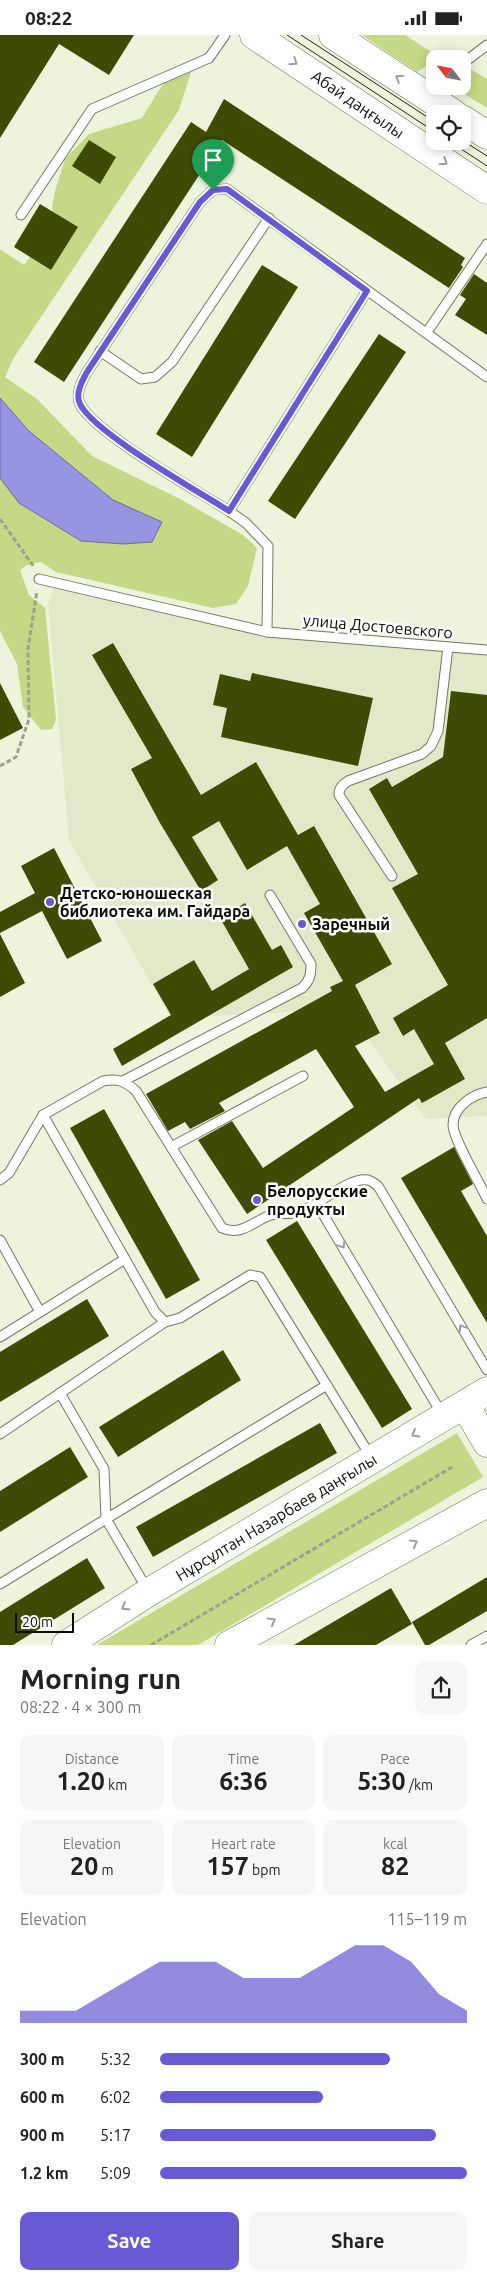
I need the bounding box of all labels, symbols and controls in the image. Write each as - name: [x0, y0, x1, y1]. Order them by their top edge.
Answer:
- text: 08:22: [25, 7, 73, 29]
- north arrow: [426, 50, 471, 95]
- map controls: [426, 50, 471, 150]
- one-way arrow: [288, 56, 298, 65]
- street label: Абай даңғылы: [308, 66, 408, 142]
- one-way arrow: [395, 74, 404, 84]
- button: locate: [426, 105, 471, 150]
- pin: [192, 139, 234, 190]
- icon: arrive: [199, 146, 227, 174]
- one-way arrow: [438, 156, 448, 165]
- street label: улица Достоевского: [302, 610, 454, 642]
- place label: Детско-юношеская библиотека им. Гайдара: [60, 884, 250, 920]
- marker: Детско-юношеская библиотека им. Гайдара: [44, 896, 56, 908]
- place label: Заречный: [312, 915, 390, 933]
- marker: Заречный: [296, 918, 308, 930]
- place label: Белорусские продукты: [267, 1182, 368, 1218]
- marker: Белорусские продукты: [251, 1194, 263, 1206]
- one-way arrow: [335, 1240, 345, 1249]
- one-way arrow: [459, 1324, 469, 1333]
- one-way arrow: [411, 1427, 420, 1437]
- street label: Нұрсұлтан Назарбаев даңғылы: [172, 1450, 380, 1584]
- one-way arrow: [409, 1539, 418, 1549]
- one-way arrow: [122, 1601, 131, 1611]
- scale bar: [15, 1610, 74, 1633]
- text: 20 m: [22, 1614, 53, 1630]
- one-way arrow: [266, 1618, 275, 1628]
- button: share: [415, 1662, 467, 1714]
- text: Morning run: [20, 1663, 181, 1694]
- text: 08:22 · 4 × 300 m: [20, 1698, 141, 1716]
- text: Distance: [65, 1751, 119, 1767]
- text: Time: [228, 1751, 259, 1767]
- text: Pace: [380, 1751, 410, 1767]
- text: 1.20: [56, 1767, 105, 1795]
- text: 6:36: [219, 1767, 268, 1795]
- text: 5:30: [357, 1767, 406, 1795]
- text: km: [105, 1777, 127, 1793]
- text: /km: [406, 1777, 433, 1793]
- text: Elevation: [63, 1836, 121, 1852]
- text: Heart rate: [211, 1836, 276, 1852]
- text: kcal: [383, 1836, 407, 1852]
- text: 20: [70, 1852, 98, 1880]
- text: 157: [207, 1852, 249, 1880]
- text: 82: [381, 1852, 409, 1880]
- text: m: [98, 1862, 114, 1878]
- text: bpm: [249, 1862, 280, 1878]
- text: Elevation: [20, 1910, 87, 1928]
- text: 115–119 m: [387, 1910, 467, 1928]
- text: 300 m: [20, 2050, 65, 2068]
- text: 5:32: [100, 2050, 131, 2068]
- text: 600 m: [20, 2088, 65, 2106]
- text: 6:02: [100, 2088, 131, 2106]
- text: 900 m: [20, 2126, 65, 2144]
- text: 5:17: [100, 2126, 131, 2144]
- text: 1.2 km: [20, 2164, 69, 2182]
- text: 5:09: [100, 2164, 131, 2182]
- button: Save: [20, 2212, 239, 2270]
- button: Share: [249, 2212, 467, 2270]

